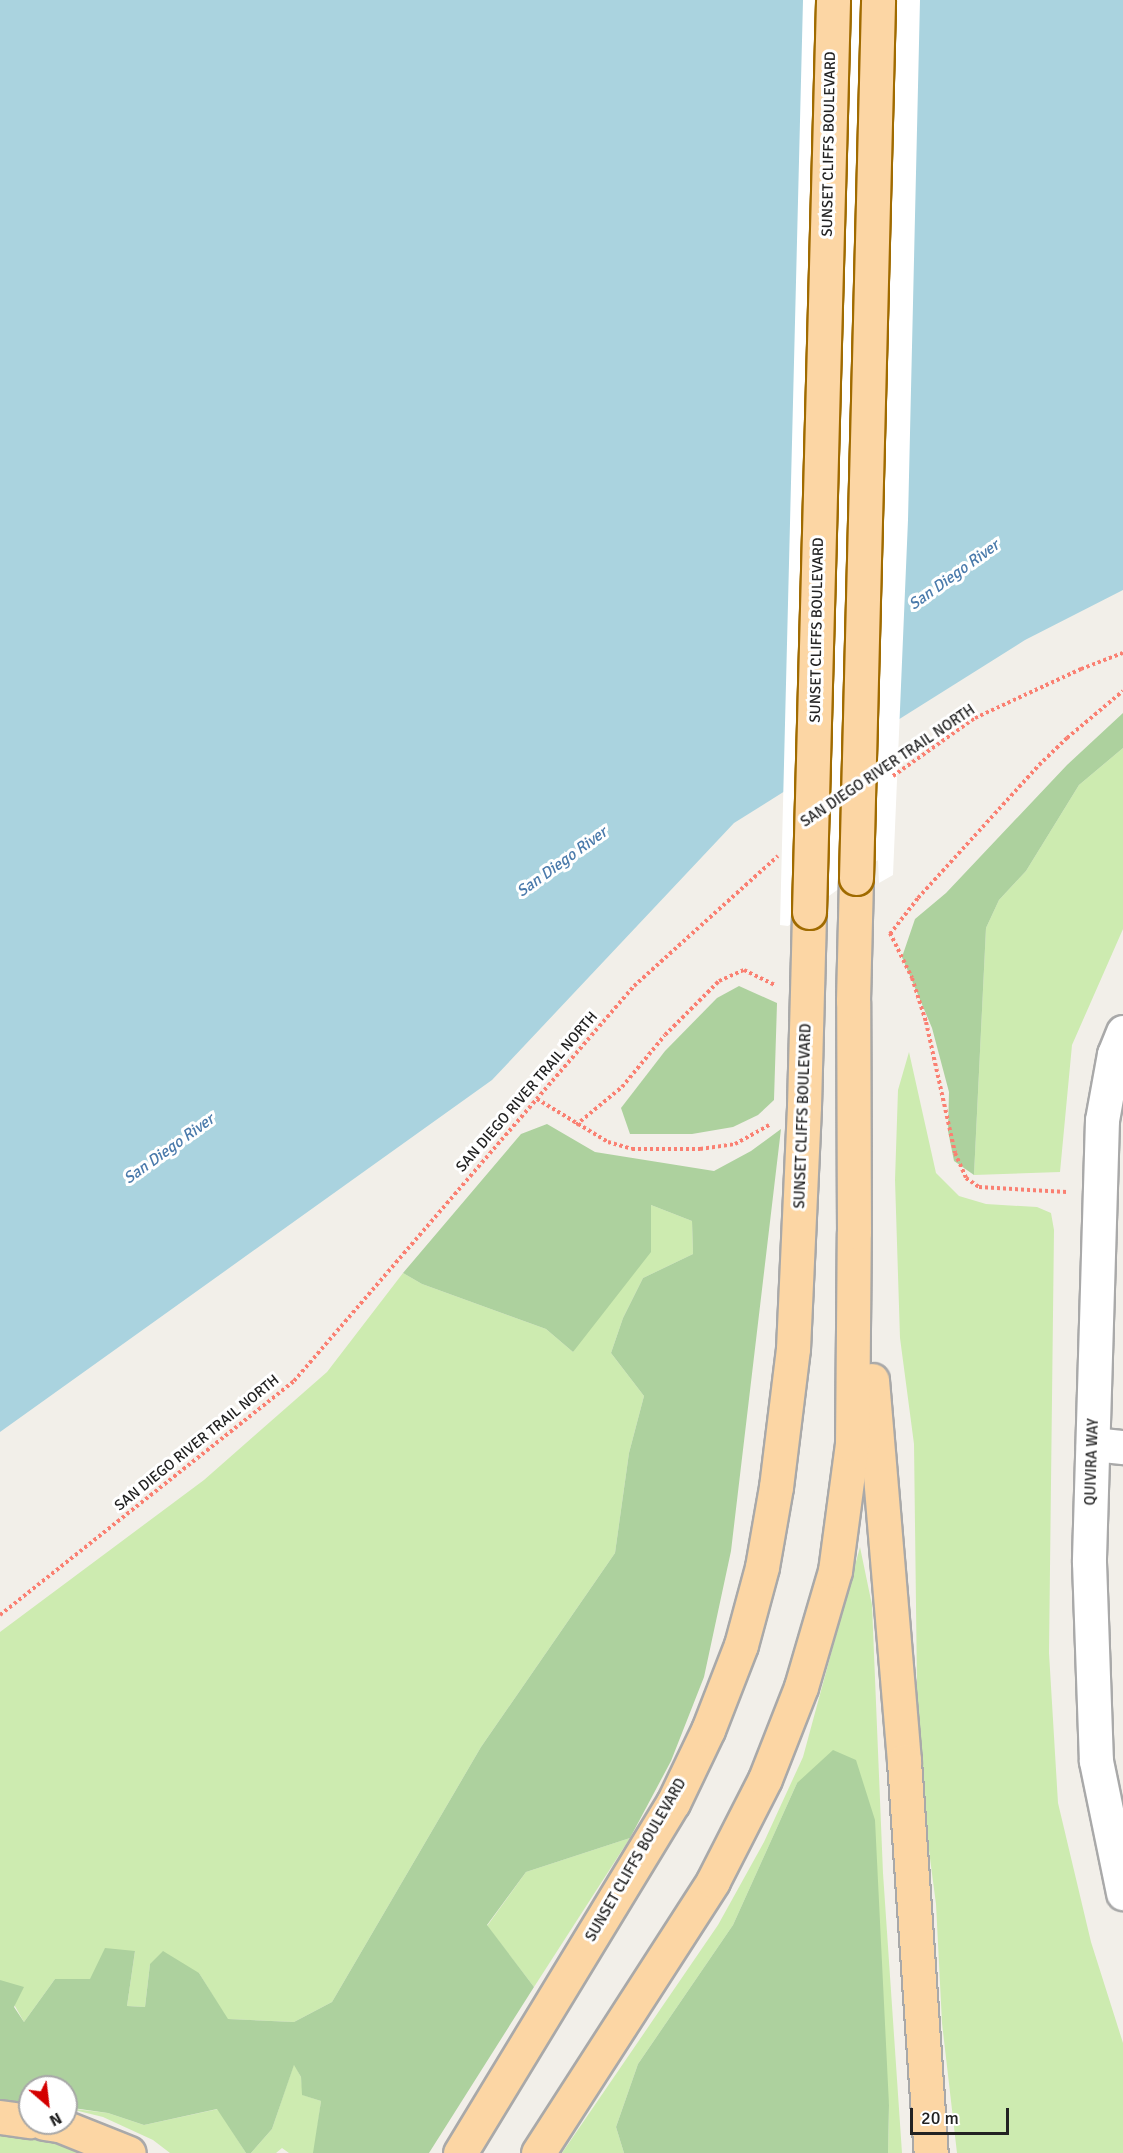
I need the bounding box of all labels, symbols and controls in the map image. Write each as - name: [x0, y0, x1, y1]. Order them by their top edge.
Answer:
- street label: SUNSET CLIFFS BOULEVARD: [818, 51, 840, 237]
- water label: San Diego River: [905, 536, 1003, 614]
- street label: SUNSET CLIFFS BOULEVARD: [806, 537, 828, 723]
- street label: SAN DIEGO RIVER TRAIL NORTH: [797, 701, 979, 831]
- water label: San Diego River: [513, 823, 611, 901]
- street label: SAN DIEGO RIVER TRAIL NORTH: [452, 1008, 602, 1176]
- street label: SUNSET CLIFFS BOULEVARD: [791, 1023, 815, 1209]
- water label: San Diego River: [120, 1110, 218, 1188]
- street label: SAN DIEGO RIVER TRAIL NORTH: [111, 1371, 283, 1515]
- street label: QUIVIRA WAY: [1081, 1418, 1103, 1506]
- street label: SUNSET CLIFFS BOULEVARD: [582, 1775, 690, 1945]
- north arrow: [18, 2075, 78, 2135]
- scale bar: [913, 2096, 1012, 2134]
- text: 20 m: [921, 2107, 959, 2129]
- text: N: [46, 2108, 65, 2131]

